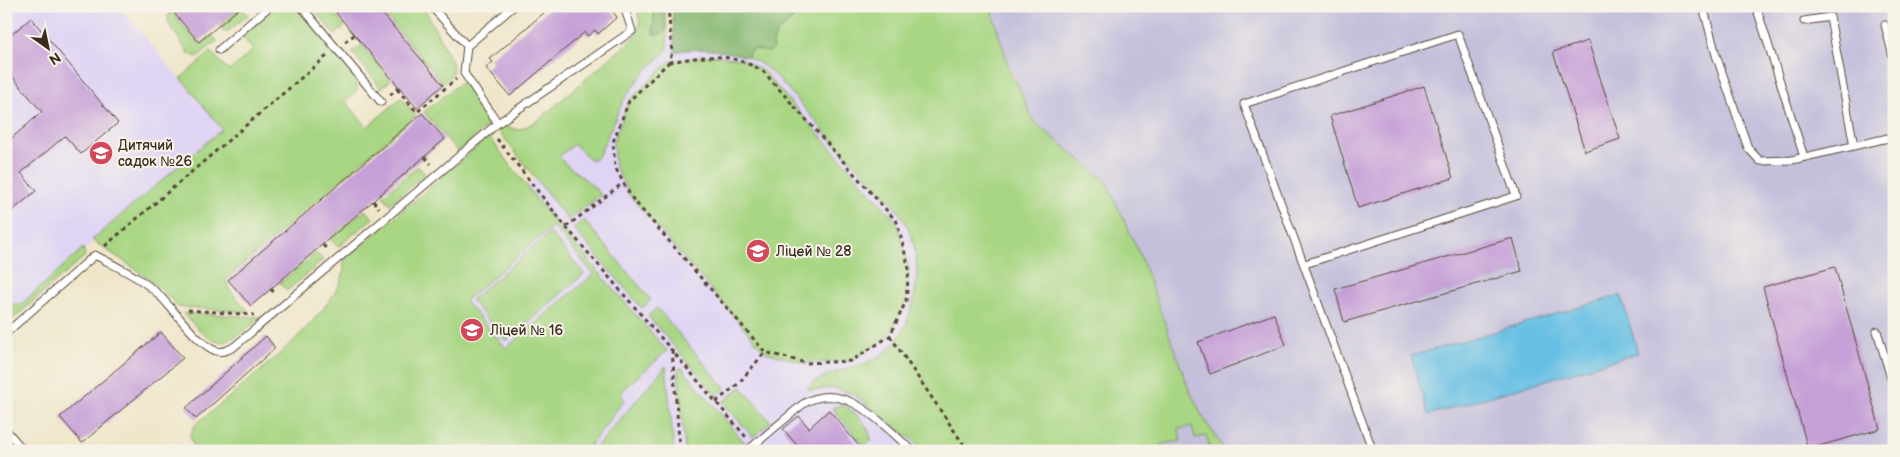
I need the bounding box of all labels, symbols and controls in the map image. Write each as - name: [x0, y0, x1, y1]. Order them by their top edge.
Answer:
- north arrow: [22, 22, 72, 72]
- text: N: [46, 48, 64, 68]
- place label: Дитячий садок №26: [118, 137, 192, 170]
- school or university icon: Дитячий садок №26: [88, 140, 114, 166]
- school or university icon: Ліцей № 28: [745, 238, 771, 264]
- place label: Ліцей № 28: [775, 243, 851, 260]
- school or university icon: Ліцей № 16: [459, 317, 485, 343]
- place label: Ліцей № 16: [489, 322, 563, 339]

